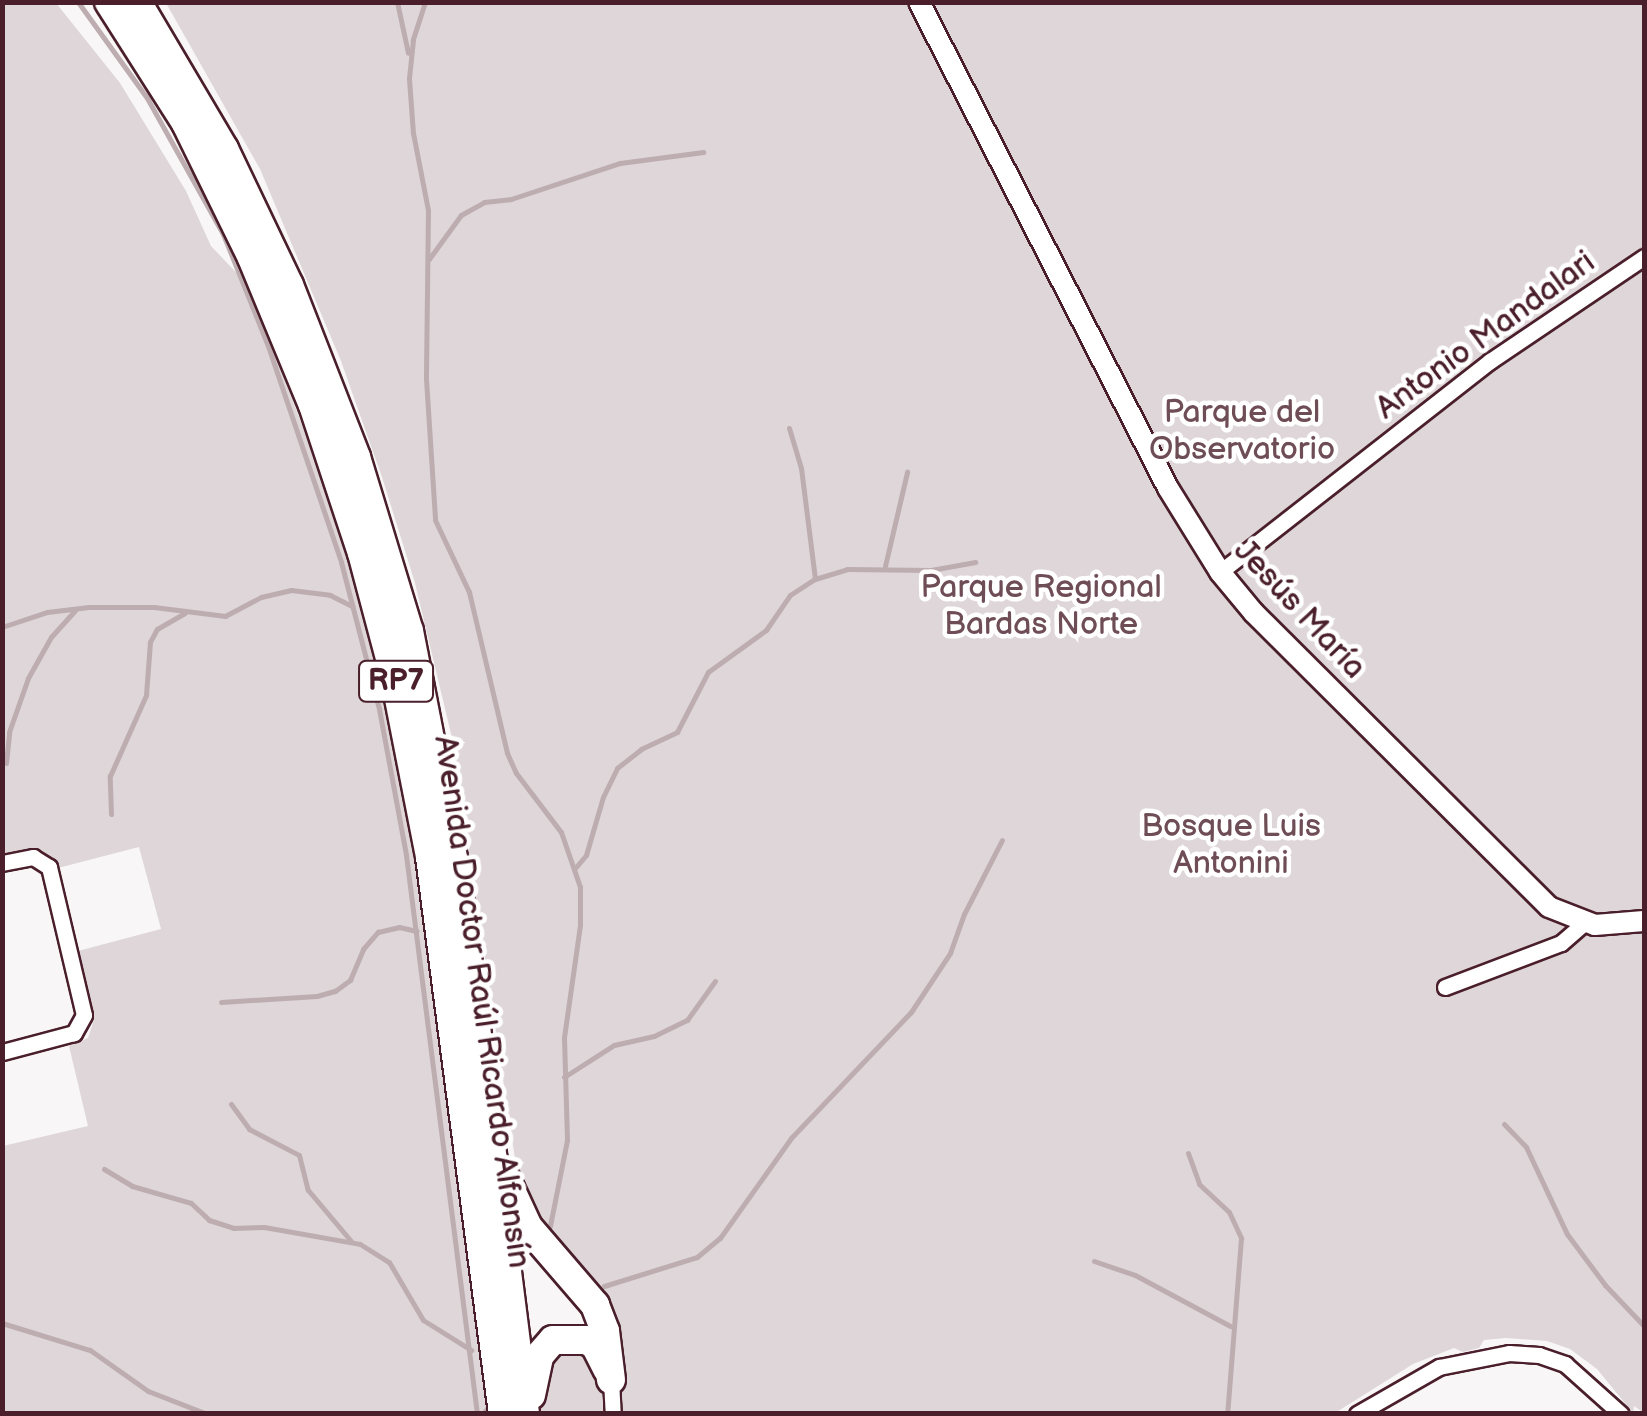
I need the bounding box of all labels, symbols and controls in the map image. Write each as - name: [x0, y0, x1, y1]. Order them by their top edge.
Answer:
- street label: Antonio Mandalari: [1369, 244, 1603, 428]
- park label: Parque del Observatorio: [1149, 395, 1335, 470]
- street label: Jesús María: [1225, 533, 1373, 687]
- park label: Parque Regional Bardas Norte: [920, 570, 1162, 645]
- road number: RP7: [356, 656, 436, 706]
- street label: Avenida Doctor Raúl Ricardo Alfonsín: [425, 733, 537, 1271]
- park label: Bosque Luis Antonini: [1141, 809, 1321, 884]

